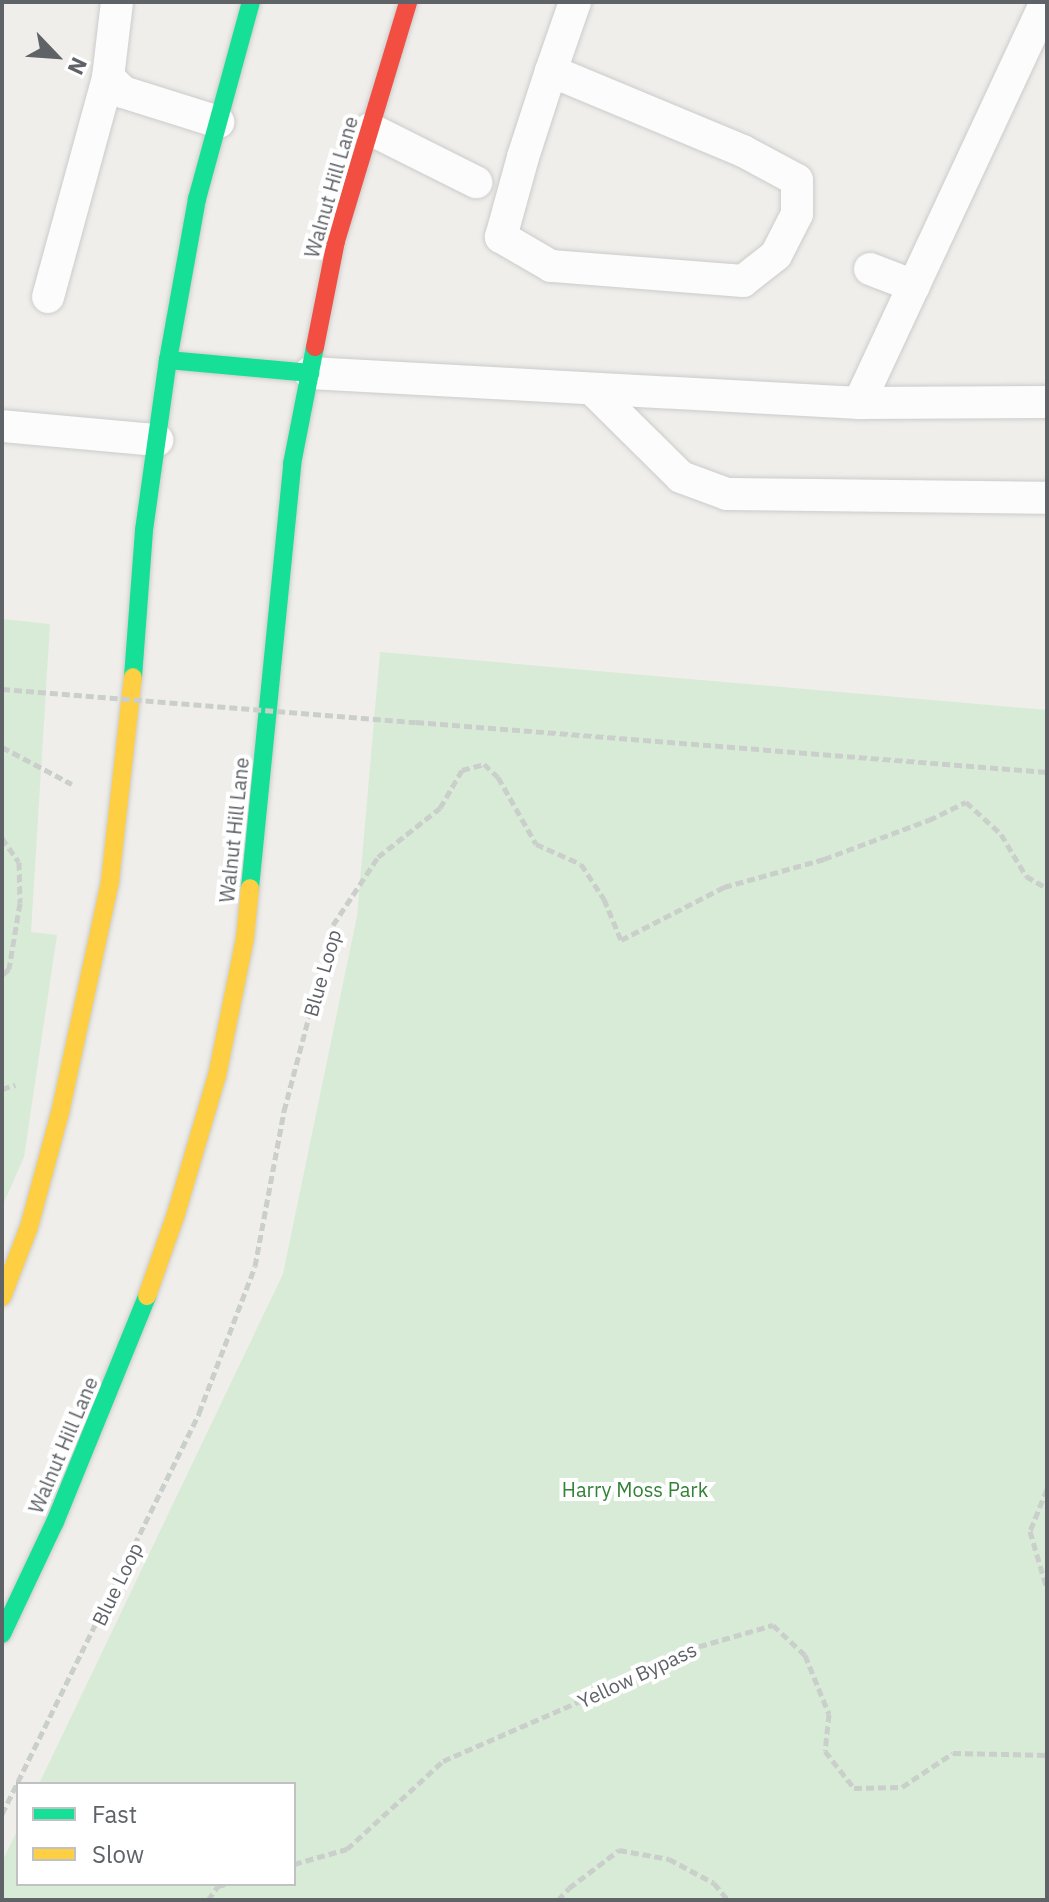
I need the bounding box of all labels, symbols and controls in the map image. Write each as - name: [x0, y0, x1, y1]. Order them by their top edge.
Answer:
- north arrow: [16, 16, 96, 96]
- text: N: [62, 53, 95, 80]
- street label: Walnut Hill Lane: [299, 114, 363, 260]
- street label: Walnut Hill Lane: [214, 756, 254, 904]
- street label: Blue Loop: [298, 927, 346, 1019]
- street label: Walnut Hill Lane: [23, 1373, 103, 1517]
- park label: Harry Moss Park: [562, 1477, 708, 1501]
- street label: Blue Loop: [87, 1539, 147, 1629]
- street label: Yellow Bypass: [574, 1637, 700, 1713]
- legend: [16, 1782, 296, 1886]
- text: Fast: [92, 1798, 137, 1830]
- text: Slow: [92, 1838, 144, 1870]

